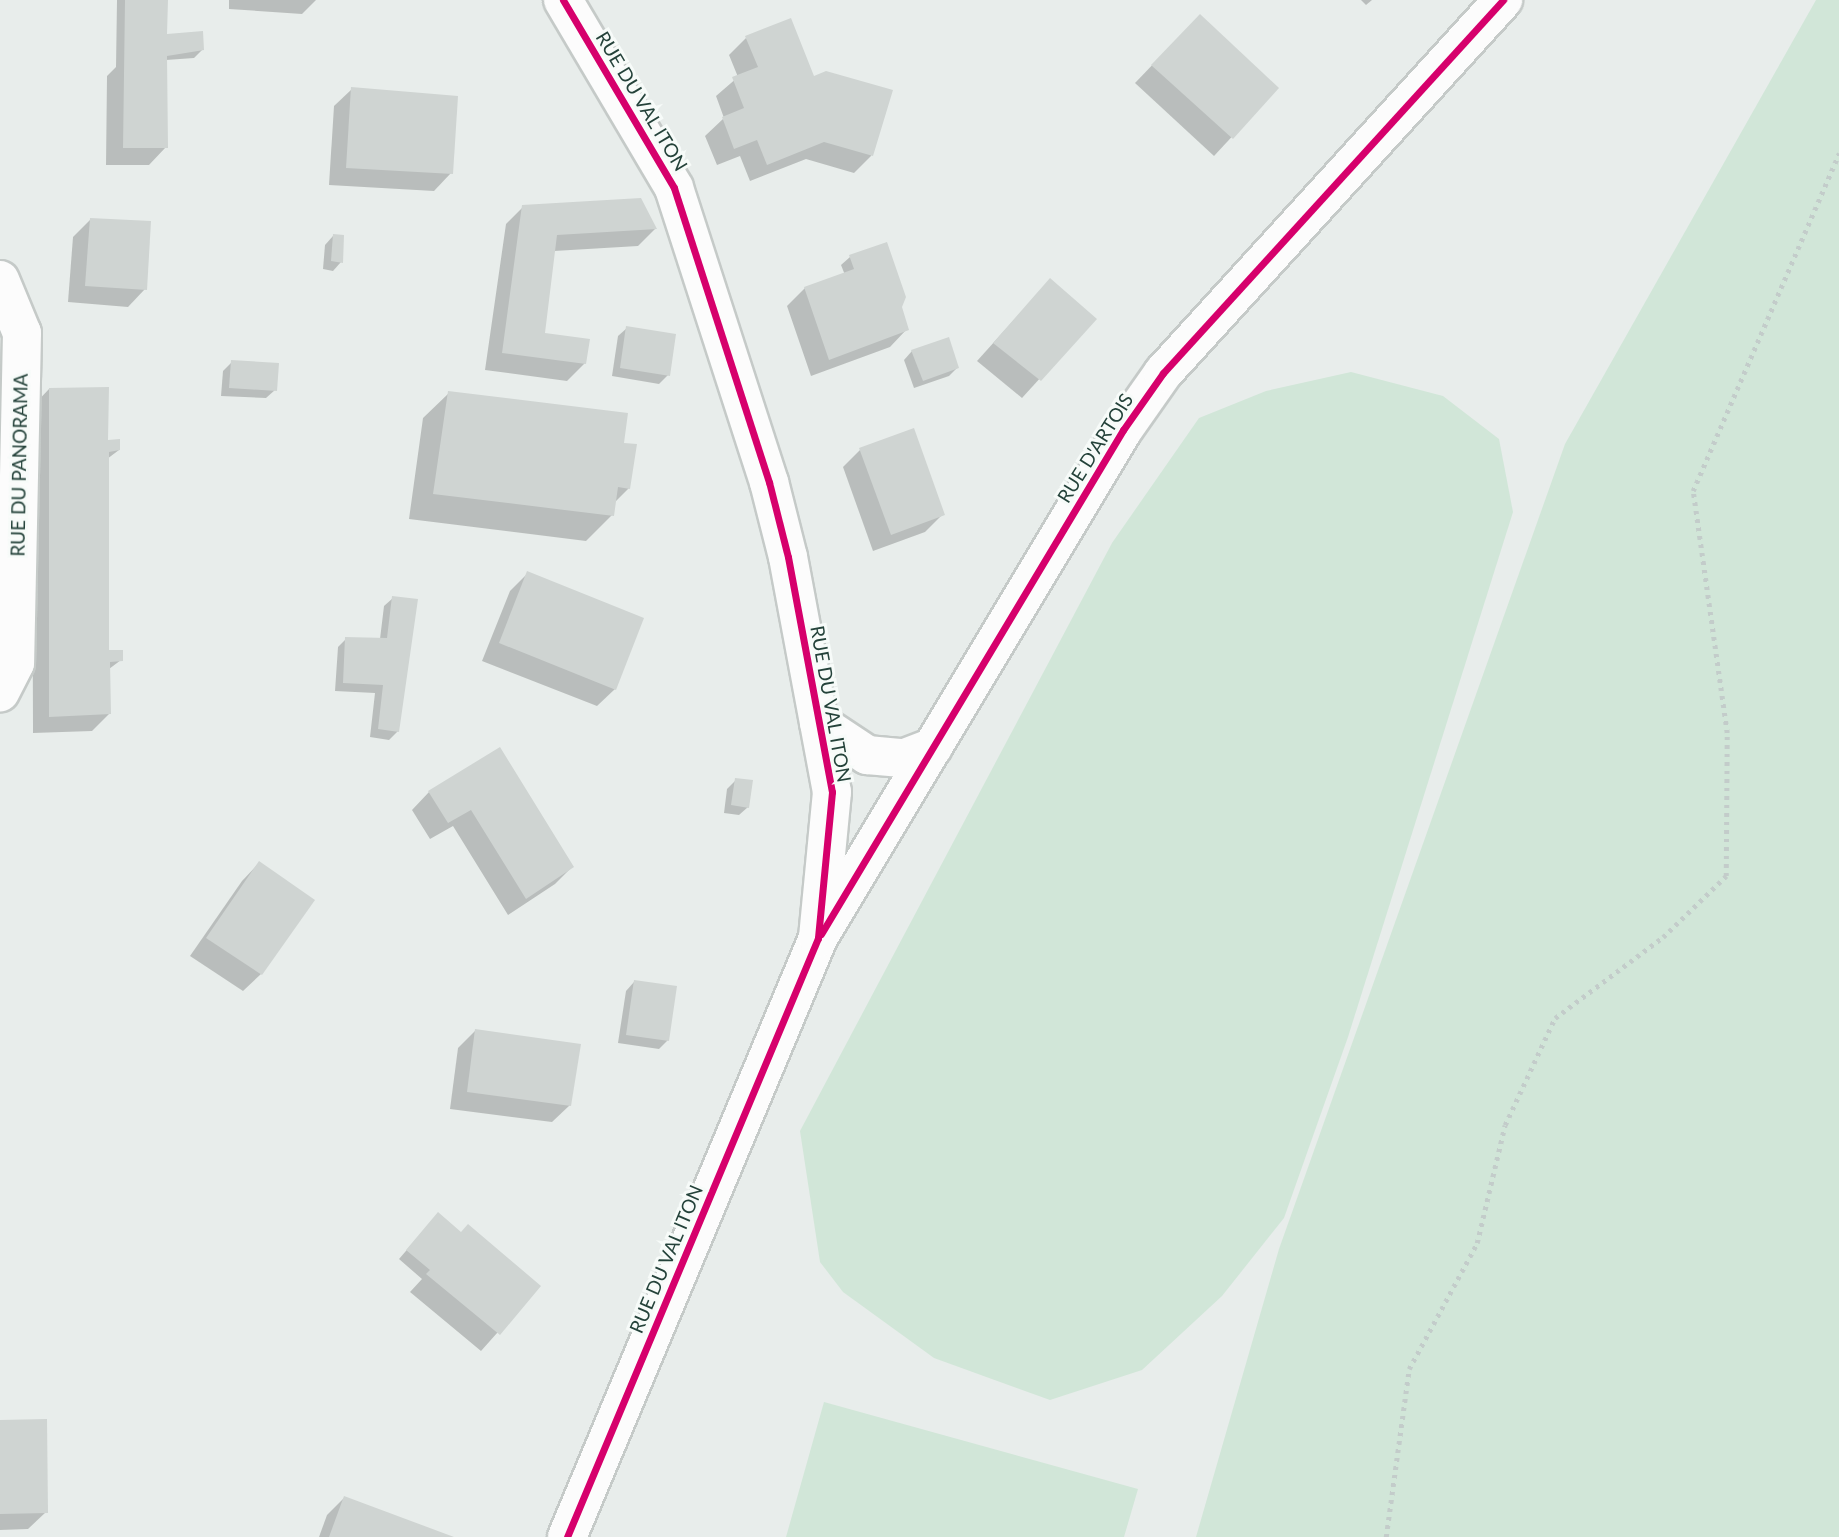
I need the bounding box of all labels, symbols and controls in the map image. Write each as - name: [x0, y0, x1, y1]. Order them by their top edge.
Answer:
- street label: RUE DU VAL ITON: [591, 27, 693, 175]
- street label: RUE DU PANORAMA: [6, 373, 32, 557]
- street label: RUE D'ARTOIS: [1052, 389, 1138, 507]
- street label: RUE DU VAL ITON: [806, 623, 856, 785]
- street label: RUE DU VAL ITON: [624, 1181, 708, 1337]

